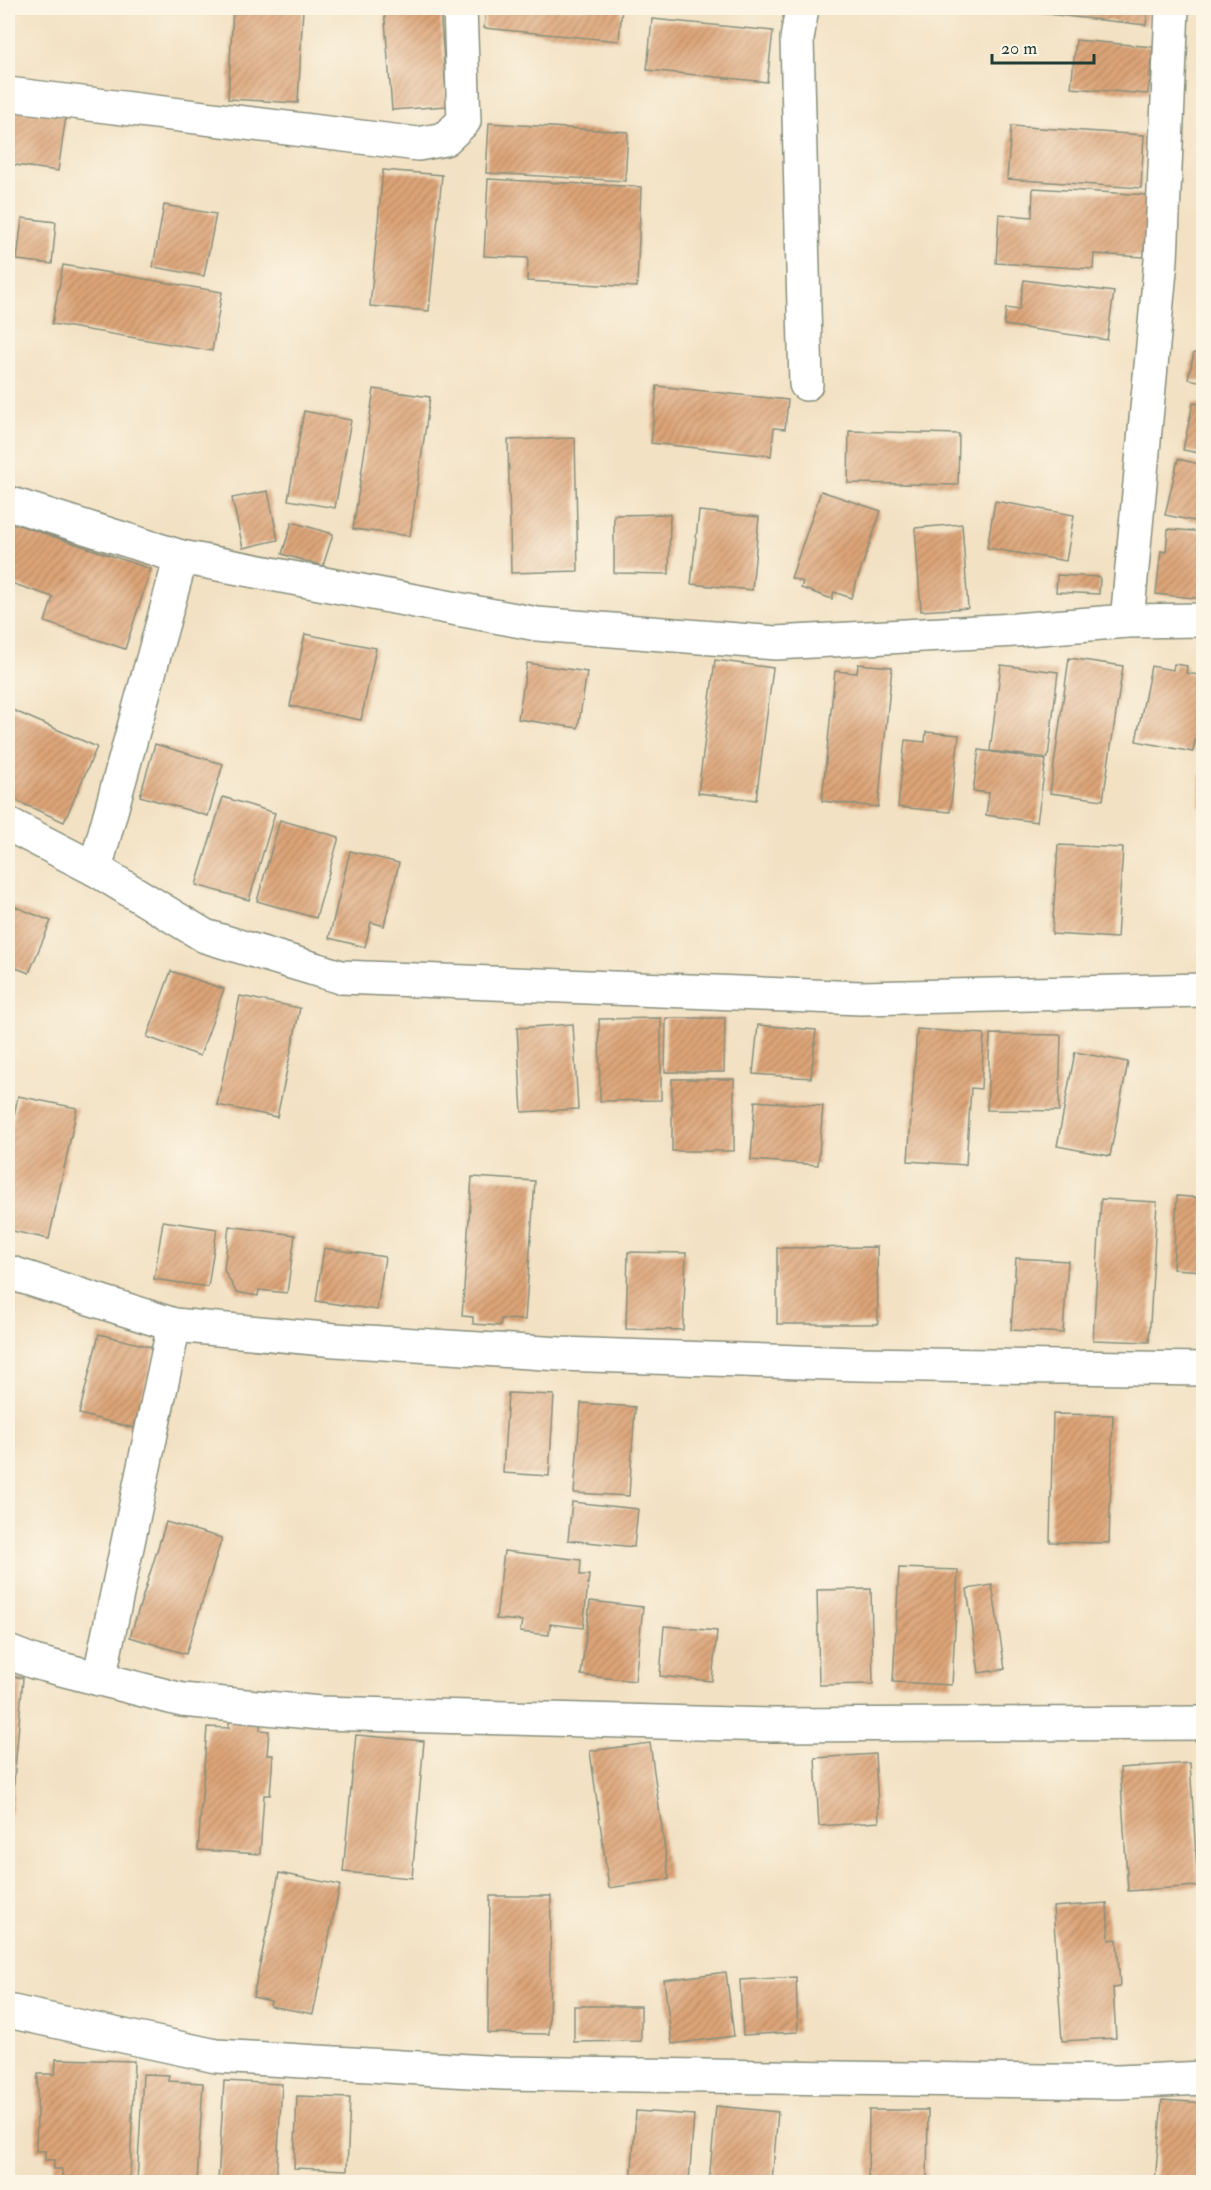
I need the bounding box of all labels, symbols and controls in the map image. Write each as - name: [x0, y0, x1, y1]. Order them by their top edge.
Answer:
- scale bar: [992, 27, 1094, 65]
- text: 20 m: [1001, 37, 1037, 60]

